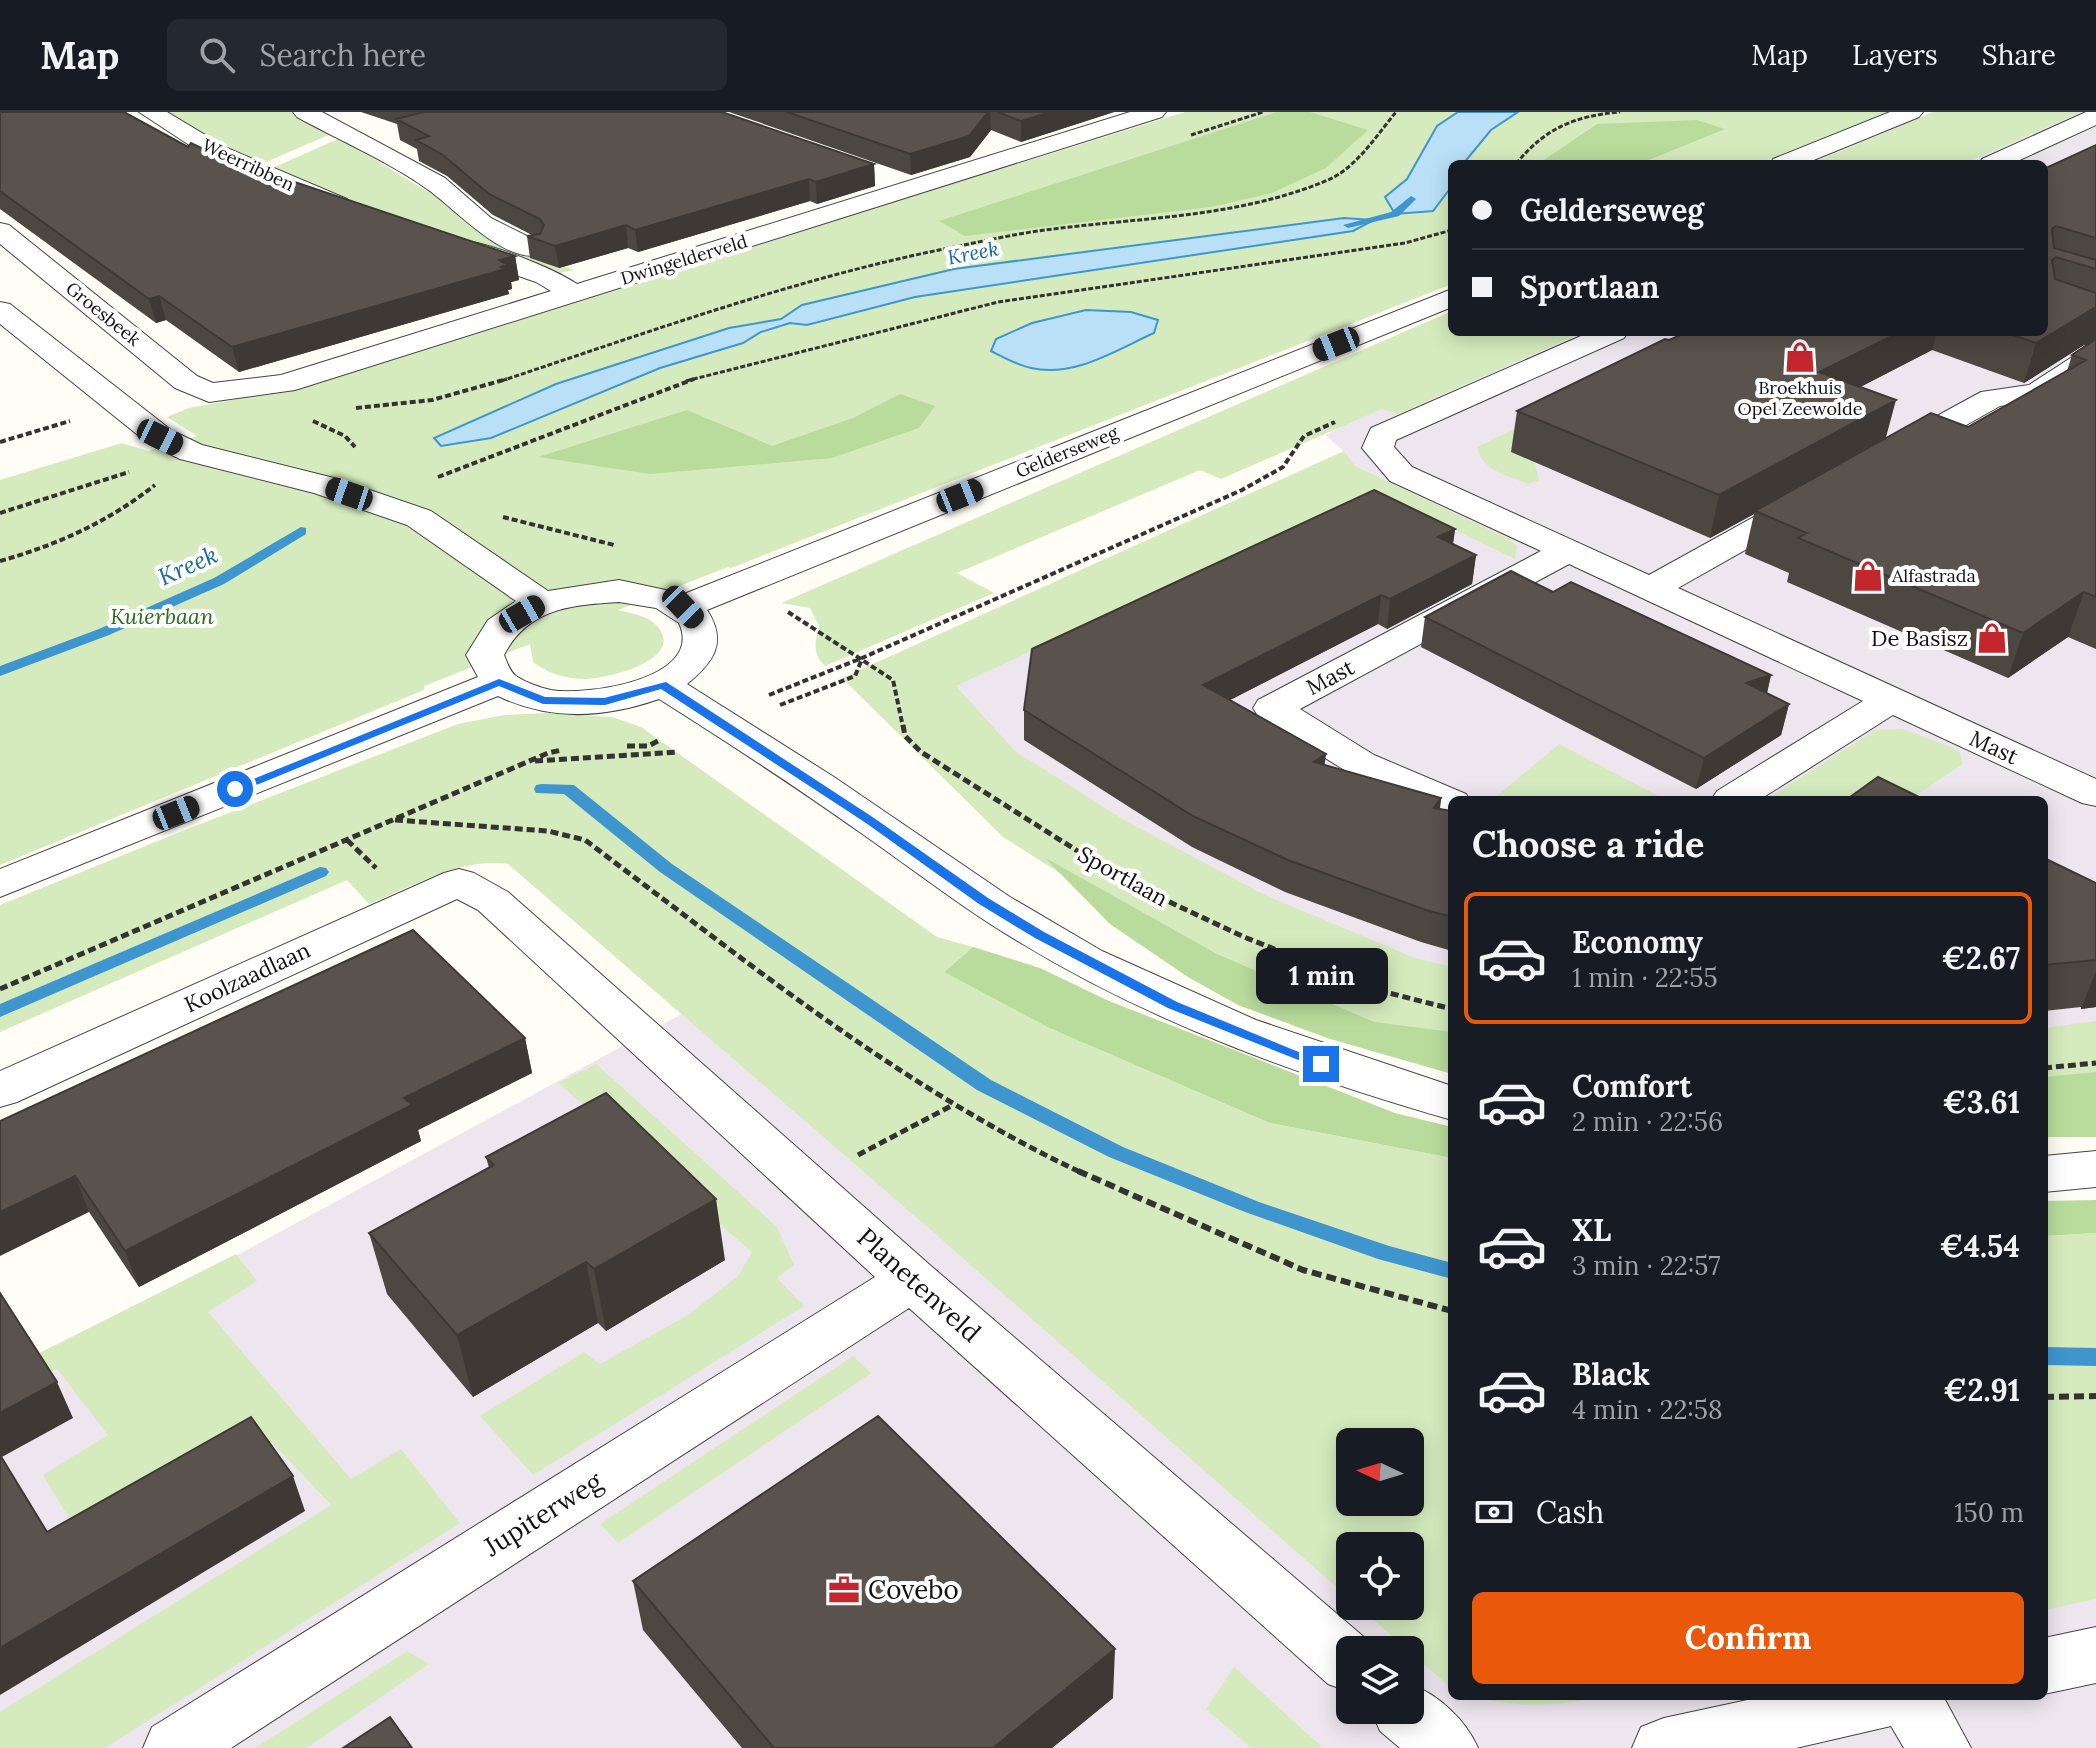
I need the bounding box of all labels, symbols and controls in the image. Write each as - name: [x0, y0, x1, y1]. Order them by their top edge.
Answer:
- search box: [167, 19, 727, 91]
- text: Map: [40, 31, 119, 79]
- icon: search: [195, 33, 239, 77]
- text: Search here: [259, 36, 426, 74]
- text: Map: [1751, 37, 1808, 73]
- text: Layers: [1852, 37, 1938, 73]
- text: Share: [1982, 37, 2056, 73]
- street label: Weerribben: [199, 133, 298, 196]
- text: Gelderseweg: [1520, 191, 1704, 229]
- street label: Dwingelderveld: [618, 229, 750, 290]
- water label: Kreek: [945, 235, 1001, 270]
- text: Sportlaan: [1520, 268, 1659, 306]
- street label: Groesbeek: [61, 276, 146, 351]
- car: [1309, 324, 1363, 364]
- shop icon: Broekhuis Opel Zeewolde: [1783, 340, 1817, 374]
- place label: Broekhuis Opel Zeewolde: [1738, 376, 1863, 420]
- car: [133, 416, 187, 458]
- street label: Gelderseweg: [1012, 420, 1122, 483]
- car: [322, 475, 376, 513]
- car: [933, 476, 987, 516]
- water label: Kreek: [153, 539, 222, 592]
- shop icon: Alfastrada: [1851, 559, 1885, 593]
- place label: Alfastrada: [1891, 564, 1976, 587]
- car: [658, 581, 708, 633]
- car: [495, 592, 549, 636]
- park label: Kuierbaan: [110, 602, 214, 630]
- shop icon: De Basisz: [1975, 621, 2009, 655]
- place label: De Basisz: [1871, 624, 1968, 652]
- street label: Mast: [1301, 653, 1359, 701]
- street label: Mast: [1965, 724, 2023, 771]
- route start: [217, 771, 253, 807]
- car: [149, 793, 203, 833]
- text: Choose a ride: [1472, 821, 1704, 867]
- street label: Sportlaan: [1073, 840, 1173, 912]
- icon: car: [1476, 922, 1548, 994]
- text: Economy: [1572, 923, 1703, 961]
- street label: Koolzaadlaan: [180, 936, 314, 1018]
- text: €2.67: [1941, 939, 2020, 977]
- callout: 1 min: [1255, 948, 1387, 1004]
- text: 1 min: [1289, 959, 1355, 992]
- text: 1 min · 22:55: [1572, 961, 1718, 994]
- route end: [1303, 1046, 1339, 1082]
- icon: car: [1476, 1066, 1548, 1138]
- text: Comfort: [1572, 1067, 1692, 1105]
- text: €3.61: [1943, 1083, 2020, 1121]
- text: 2 min · 22:56: [1572, 1105, 1723, 1138]
- icon: car: [1476, 1210, 1548, 1282]
- text: XL: [1572, 1211, 1611, 1249]
- street label: Planetenveld: [851, 1220, 988, 1349]
- text: €4.54: [1939, 1227, 2020, 1265]
- text: 3 min · 22:57: [1572, 1249, 1720, 1282]
- icon: car: [1476, 1354, 1548, 1426]
- text: Black: [1572, 1355, 1650, 1393]
- text: €2.91: [1943, 1371, 2020, 1409]
- text: 4 min · 22:58: [1572, 1393, 1723, 1426]
- north arrow: [1336, 1428, 1424, 1516]
- map controls: [1336, 1428, 1424, 1724]
- street label: Jupiterweg: [477, 1464, 608, 1563]
- icon: cash: [1472, 1490, 1516, 1534]
- text: Cash: [1536, 1493, 1604, 1531]
- text: 150 m: [1954, 1496, 2024, 1529]
- button: locate: [1336, 1532, 1424, 1620]
- office icon: Covebo: [827, 1573, 861, 1607]
- place label: Covebo: [868, 1573, 959, 1606]
- button: Confirm: [1472, 1592, 2024, 1684]
- button: layers: [1336, 1636, 1424, 1724]

